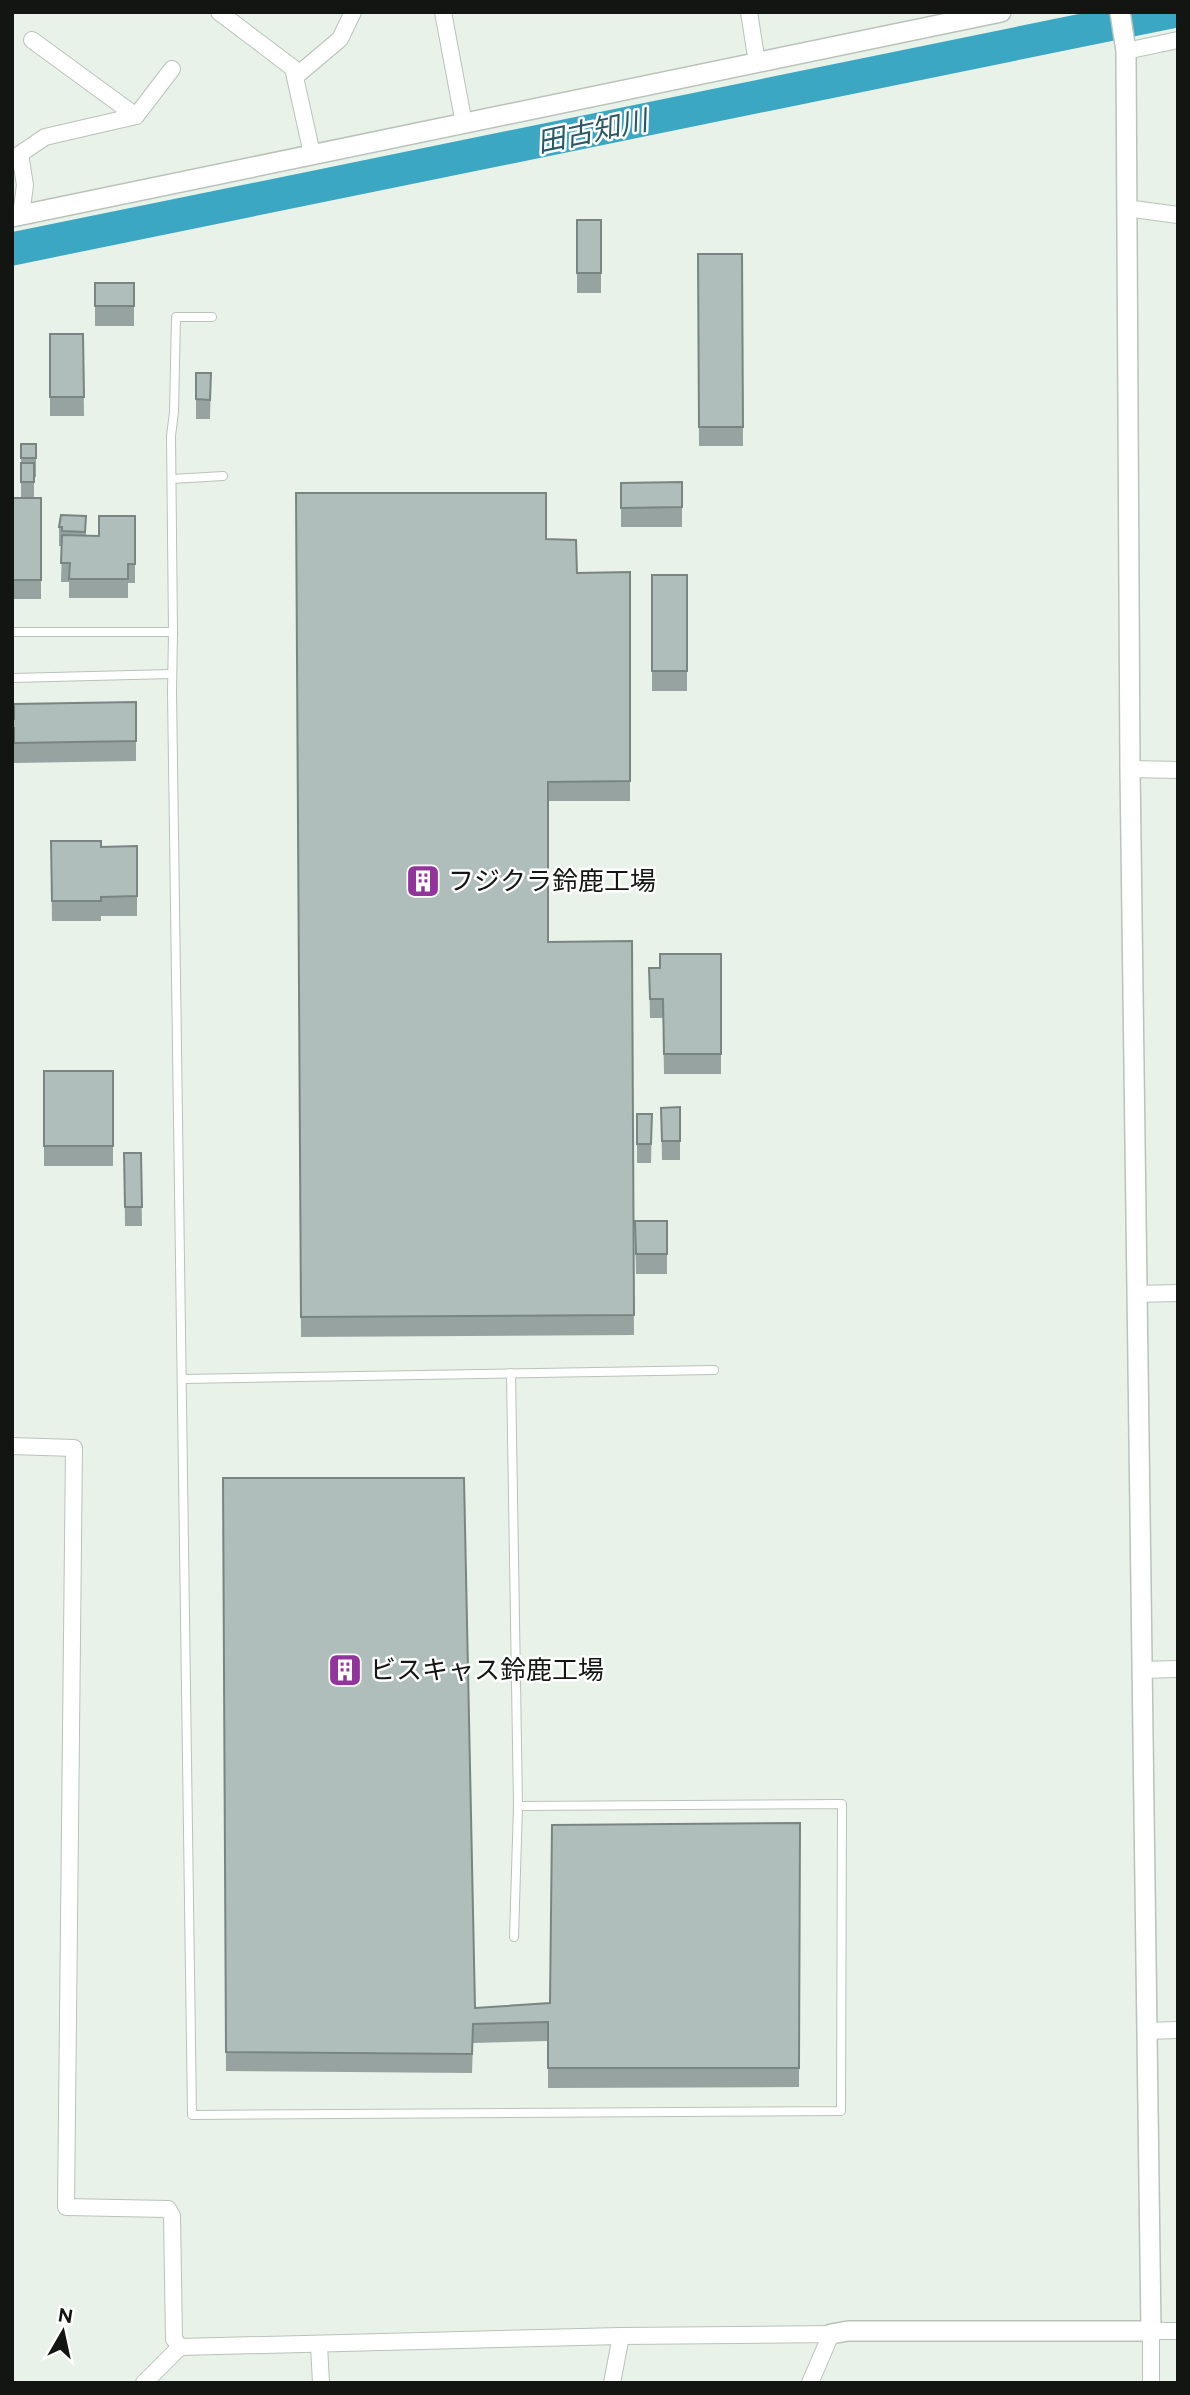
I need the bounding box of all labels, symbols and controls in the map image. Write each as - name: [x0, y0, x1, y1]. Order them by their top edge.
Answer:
- water label: 田古知川: [534, 102, 653, 159]
- building icon: フジクラ鈴鹿工場: [404, 862, 442, 900]
- place label: フジクラ鈴鹿工場: [448, 865, 656, 897]
- building icon: ビスキャス鈴鹿工場: [326, 1651, 364, 1689]
- place label: ビスキャス鈴鹿工場: [370, 1654, 604, 1686]
- north arrow: [28, 2297, 98, 2367]
- text: N: [57, 2303, 75, 2328]

